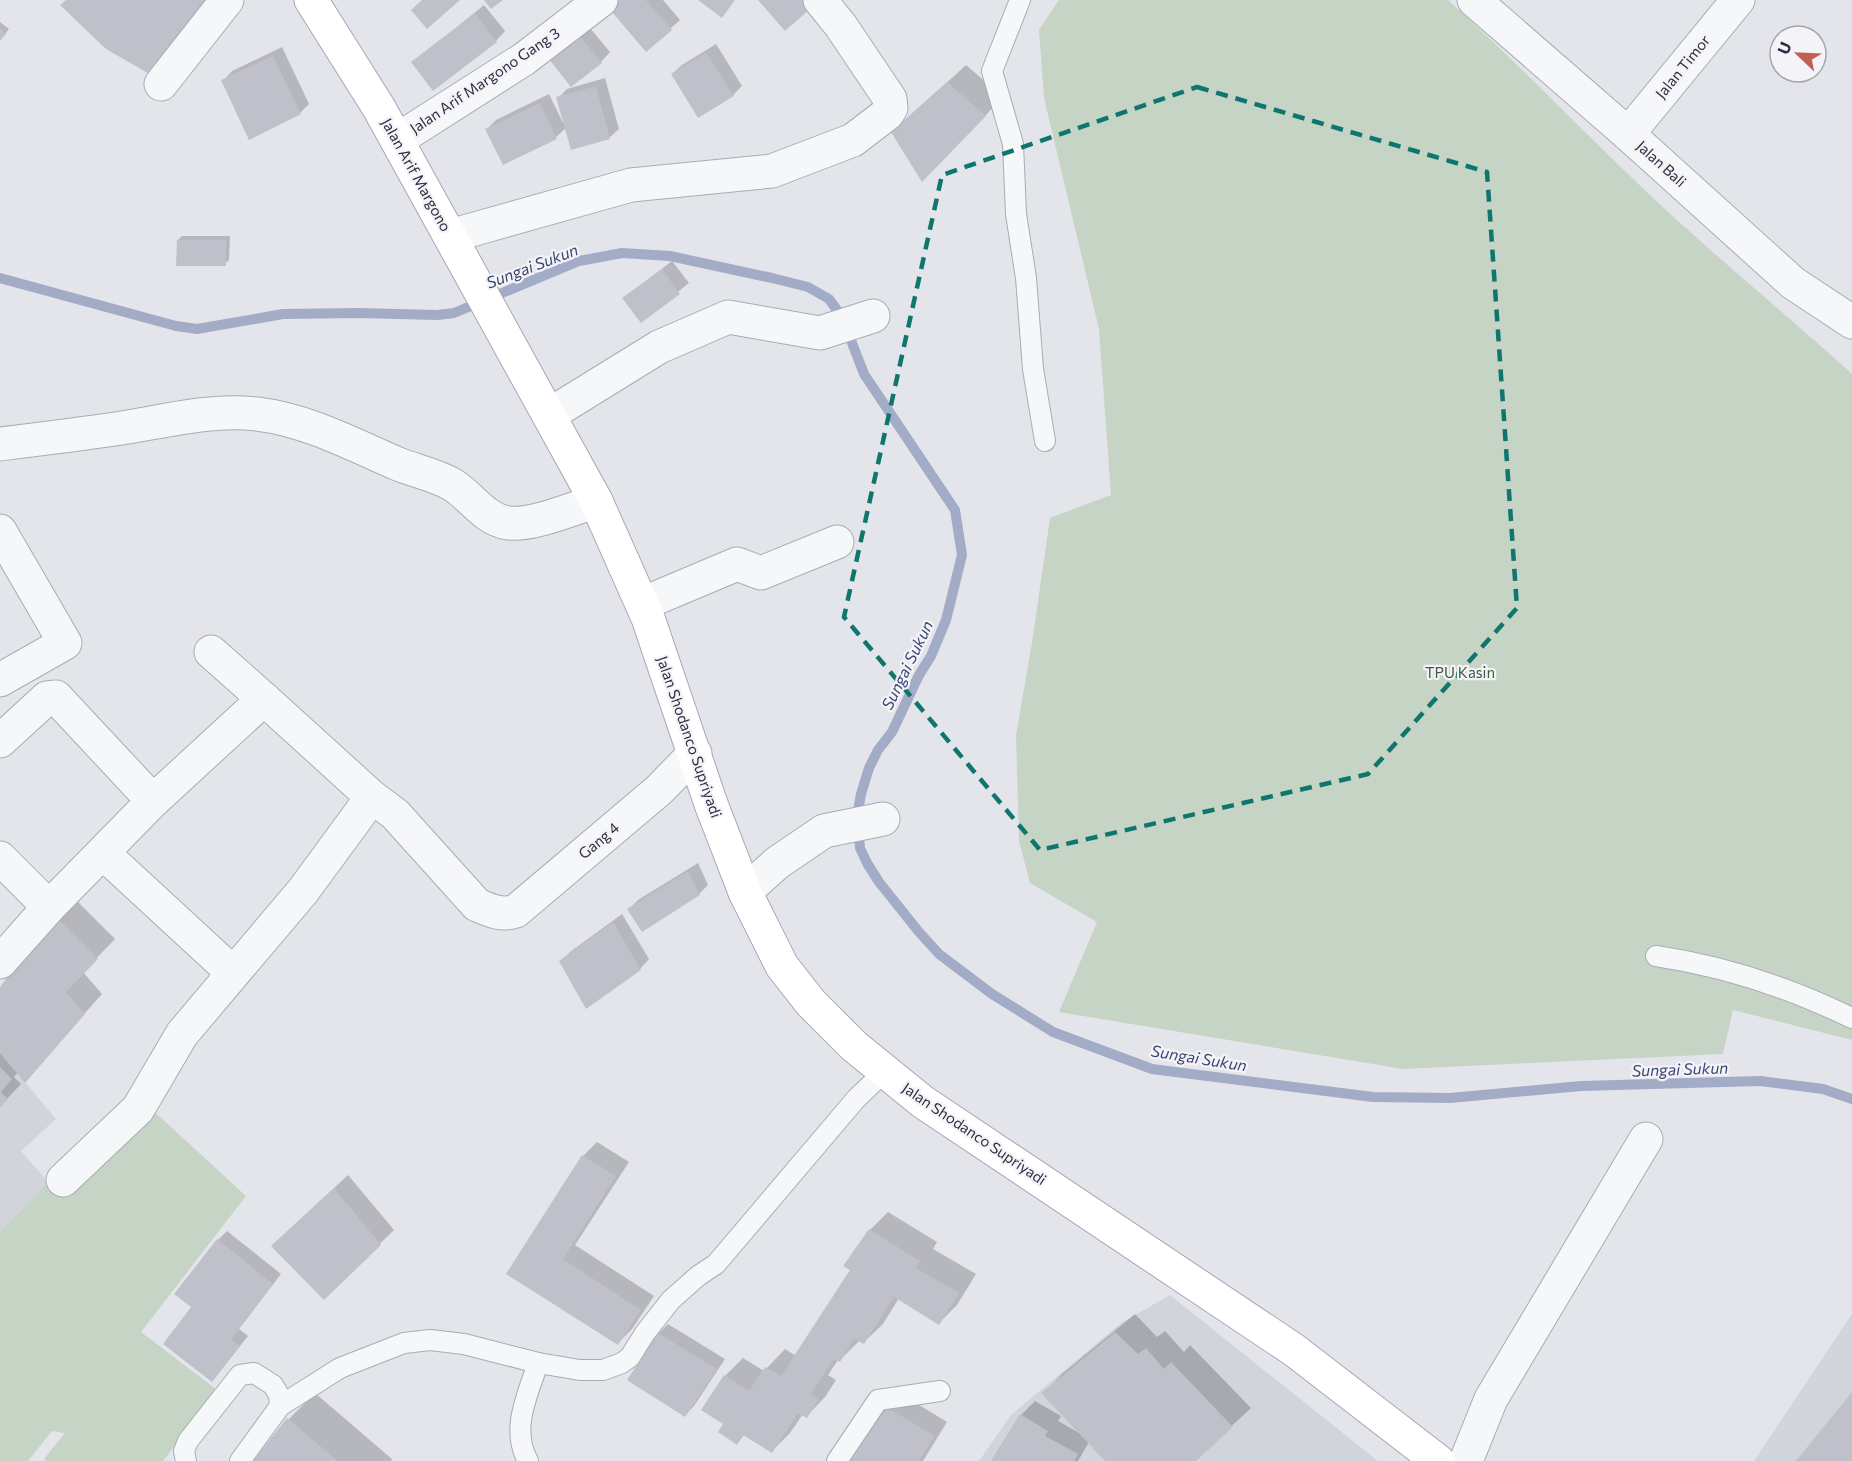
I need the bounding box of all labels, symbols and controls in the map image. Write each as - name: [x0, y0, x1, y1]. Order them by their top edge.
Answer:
- street label: Jalan Arif Margono Gang 3: [406, 23, 563, 137]
- north arrow: [1768, 24, 1828, 84]
- street label: Jalan Timor: [1651, 31, 1713, 102]
- text: U: [1773, 39, 1795, 57]
- street label: Jalan Arif Margono: [378, 115, 456, 234]
- street label: Jalan Bali: [1633, 136, 1690, 190]
- water label: Sungai Sukun: [483, 239, 580, 292]
- water label: Sungai Sukun: [877, 617, 936, 712]
- street label: Jalan Shodanco Supriyadi: [654, 653, 726, 820]
- park label: TPU Kasin: [1425, 663, 1495, 681]
- street label: Gang 4: [574, 818, 622, 862]
- water label: Sungai Sukun: [1150, 1041, 1248, 1074]
- water label: Sungai Sukun: [1631, 1057, 1729, 1080]
- street label: Jalan Shodanco Supriyadi: [899, 1078, 1050, 1188]

